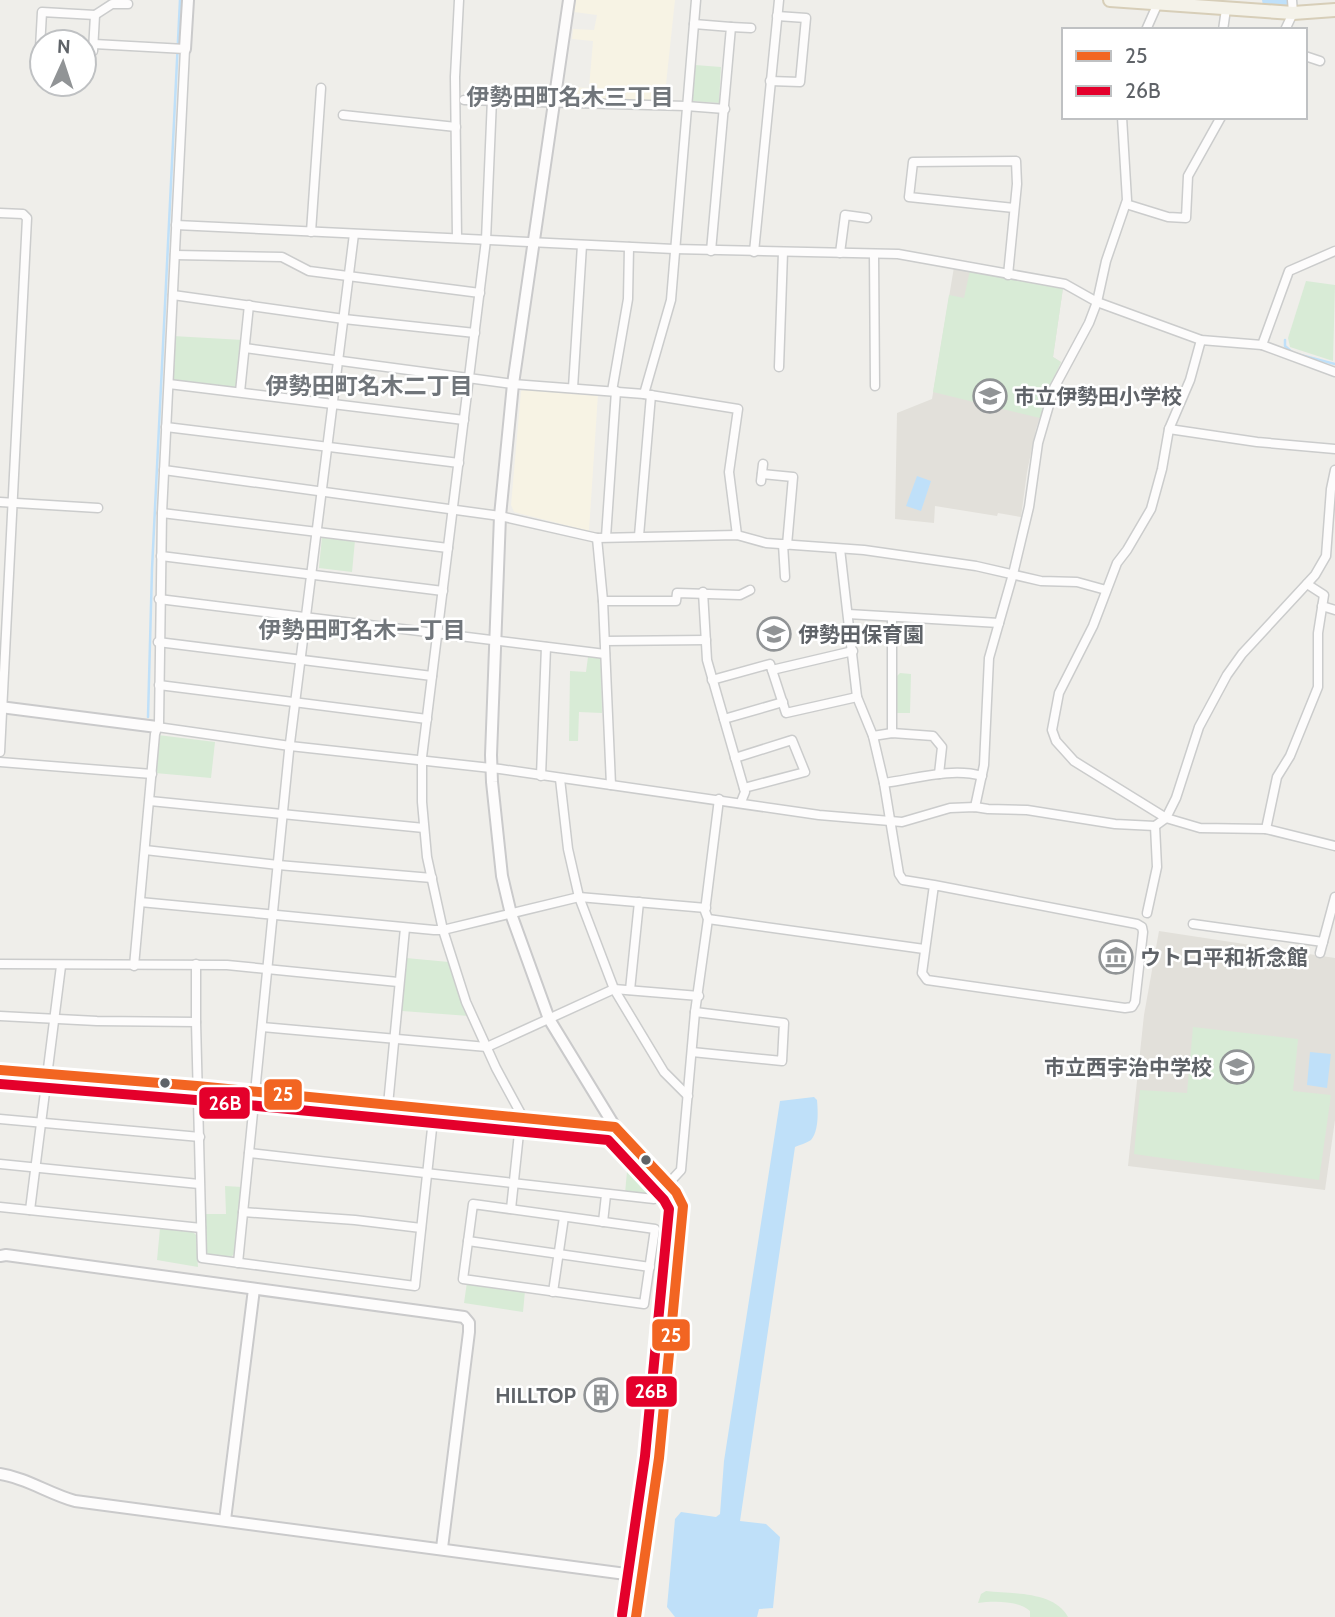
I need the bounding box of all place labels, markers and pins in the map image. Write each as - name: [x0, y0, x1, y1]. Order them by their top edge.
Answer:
- school or university icon: 市立伊勢田小学校: [971, 377, 1009, 415]
- place label: 市立伊勢田小学校: [1014, 384, 1182, 409]
- school or university icon: 伊勢田保育園: [755, 615, 793, 653]
- place label: 伊勢田保育園: [798, 622, 924, 647]
- museum icon: ウトロ平和祈念館: [1097, 938, 1135, 976]
- place label: ウトロ平和祈念館: [1140, 945, 1308, 970]
- school or university icon: 市立西宇治中学校: [1218, 1048, 1256, 1086]
- place label: 市立西宇治中学校: [1044, 1055, 1212, 1080]
- unlabelled marker: [158, 1076, 172, 1090]
- unlabelled marker: [639, 1153, 653, 1167]
- building icon: HILLTOP: [582, 1376, 620, 1414]
- place label: HILLTOP: [495, 1383, 576, 1408]

